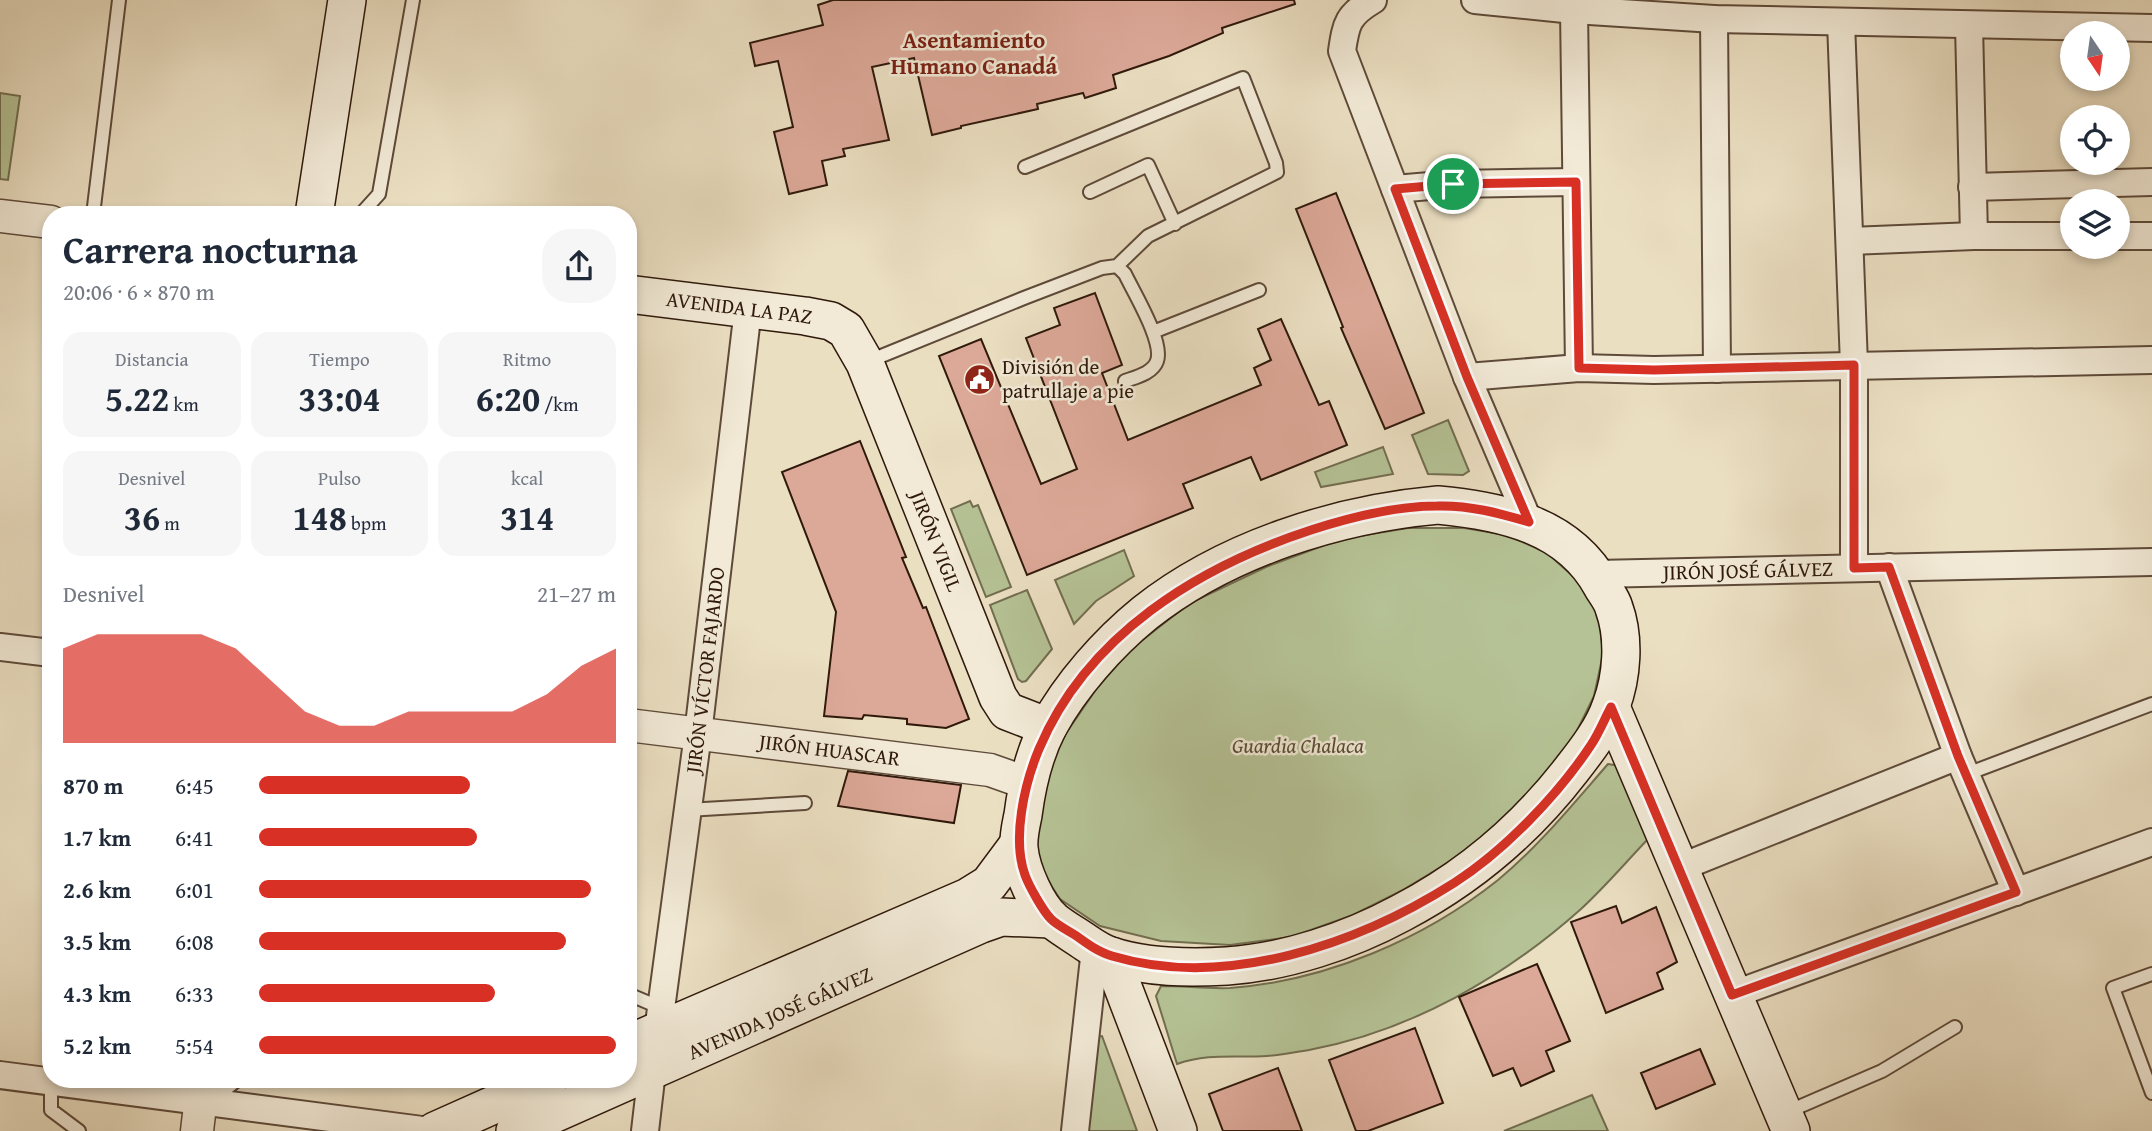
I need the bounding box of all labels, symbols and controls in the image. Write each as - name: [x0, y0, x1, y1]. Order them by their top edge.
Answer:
- north arrow: [2060, 21, 2130, 91]
- map controls: [2060, 21, 2130, 259]
- district label: Asentamiento Humano Canadá: [891, 23, 1058, 82]
- button: locate: [2060, 105, 2130, 175]
- pin: [1423, 154, 1483, 214]
- icon: arrive: [1434, 165, 1472, 203]
- button: layers: [2060, 189, 2130, 259]
- text: Carrera nocturna: [63, 221, 358, 277]
- button: share: [542, 229, 616, 303]
- text: 20:06 · 6 × 870 m: [63, 275, 215, 308]
- street label: AVENIDA LA PAZ: [664, 283, 815, 332]
- text: Distancia: [115, 345, 189, 373]
- text: Tiempo: [309, 345, 370, 373]
- text: Ritmo: [503, 345, 551, 373]
- place label: División de patrullaje a pie: [1002, 351, 1134, 406]
- public building icon: División de patrullaje a pie: [962, 362, 996, 396]
- text: 5.22: [105, 373, 169, 424]
- text: 33:04: [298, 373, 381, 424]
- text: 6:20: [476, 373, 540, 424]
- text: km: [169, 390, 199, 418]
- text: /km: [540, 390, 578, 418]
- text: Desnivel: [118, 464, 185, 492]
- text: Pulso: [318, 464, 361, 492]
- text: kcal: [511, 464, 543, 492]
- street label: JIRÓN VIGIL: [901, 483, 970, 596]
- text: 36: [124, 492, 160, 543]
- text: 148: [292, 492, 347, 543]
- text: 314: [500, 492, 554, 543]
- text: m: [160, 509, 180, 537]
- text: bpm: [347, 509, 387, 537]
- street label: JIRÓN JOSÉ GÁLVEZ: [1659, 553, 1833, 588]
- street label: JIRÓN VÍCTOR FAJARDO: [676, 565, 733, 778]
- text: Desnivel: [63, 577, 144, 610]
- text: 21–27 m: [537, 577, 616, 610]
- street label: JIRÓN HUASCAR: [754, 725, 903, 774]
- park label: Guardia Chalaca: [1232, 730, 1364, 761]
- text: 870 m: [63, 769, 124, 802]
- text: 6:45: [175, 769, 214, 802]
- text: 1.7 km: [63, 821, 131, 854]
- text: 6:41: [175, 821, 214, 854]
- text: 2.6 km: [63, 873, 131, 906]
- text: 6:01: [175, 873, 214, 906]
- text: 3.5 km: [63, 925, 131, 958]
- text: 6:08: [175, 925, 214, 958]
- street label: AVENIDA JOSÉ GÁLVEZ: [683, 958, 877, 1067]
- text: 4.3 km: [63, 977, 131, 1010]
- text: 6:33: [175, 977, 214, 1010]
- text: 5.2 km: [63, 1029, 131, 1062]
- text: 5:54: [175, 1029, 214, 1062]

